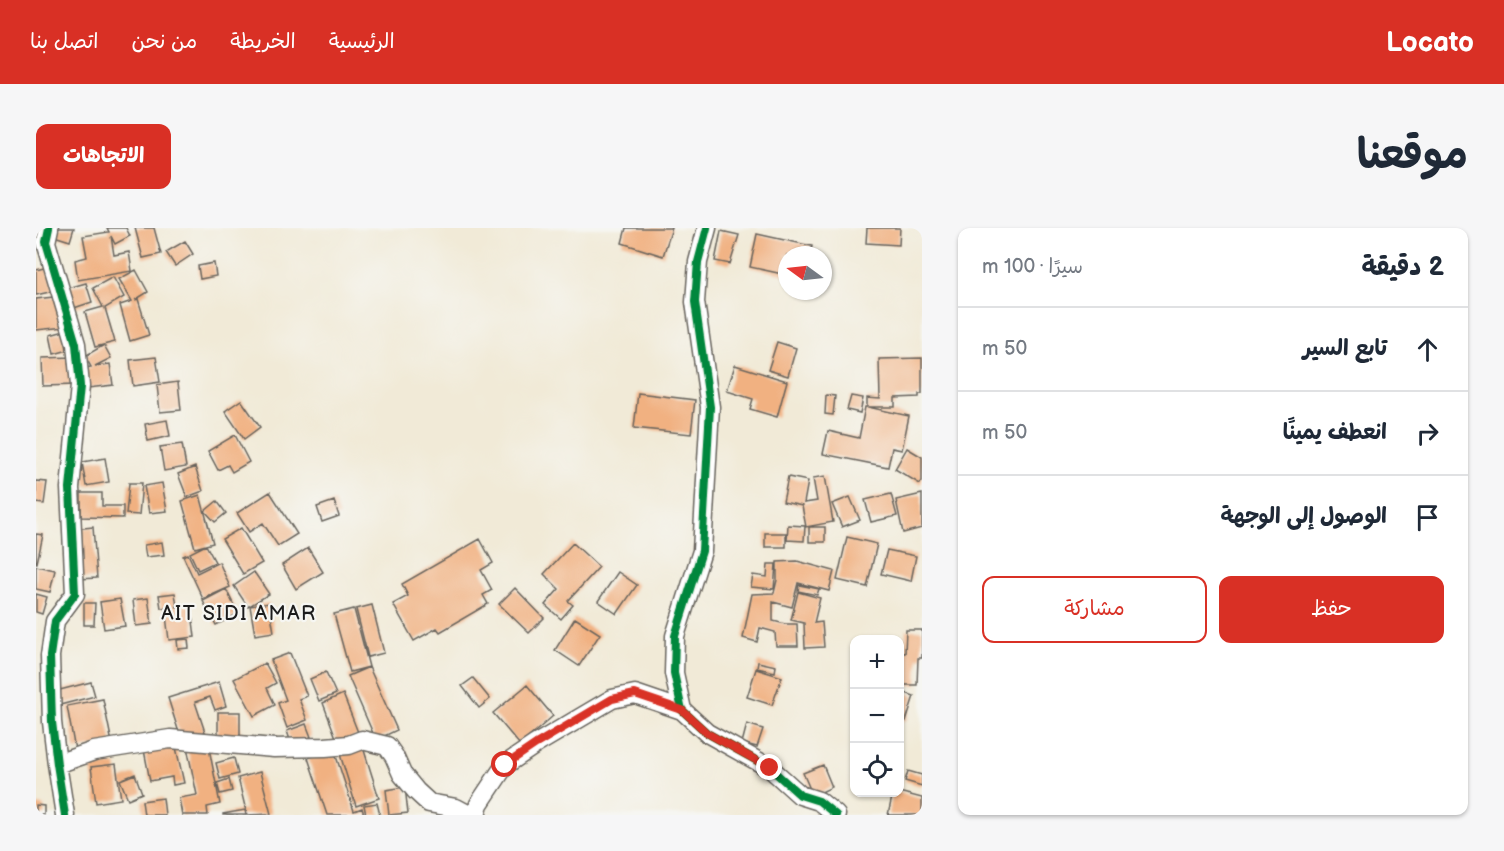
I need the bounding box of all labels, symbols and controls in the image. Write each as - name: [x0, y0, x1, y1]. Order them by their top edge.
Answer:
- text: Locato: [1386, 26, 1474, 59]
- text: اتصل بنا: [30, 29, 98, 54]
- text: من نحن: [131, 29, 197, 54]
- text: الخريطة: [230, 29, 296, 54]
- text: الرئيسية: [329, 29, 395, 54]
- button: الاتجاهات: [36, 124, 171, 189]
- text: موقعنا: [1357, 130, 1468, 181]
- north arrow: [778, 246, 832, 300]
- text: 2 دقيقة: [1361, 252, 1444, 283]
- text: سيرًا · 100 m: [982, 255, 1083, 279]
- icon: ahead: [1411, 333, 1444, 366]
- text: تابع السير: [1303, 335, 1387, 362]
- text: 50 m: [982, 337, 1027, 361]
- icon: right: [1411, 417, 1444, 450]
- text: انعطف يمينًا: [1283, 419, 1387, 446]
- text: 50 m: [982, 421, 1027, 445]
- icon: arrive: [1411, 501, 1444, 534]
- text: الوصول إلى الوجهة: [1220, 503, 1387, 530]
- button: مشاركة: [982, 576, 1207, 643]
- button: حفظ: [1219, 576, 1444, 643]
- district label: AIT SIDI AMAR: [161, 602, 317, 626]
- map controls: [850, 635, 904, 797]
- button: +: [850, 635, 904, 689]
- button: −: [850, 689, 904, 743]
- button: locate: [850, 743, 904, 797]
- route start: [491, 751, 517, 777]
- route end: [756, 754, 782, 780]

